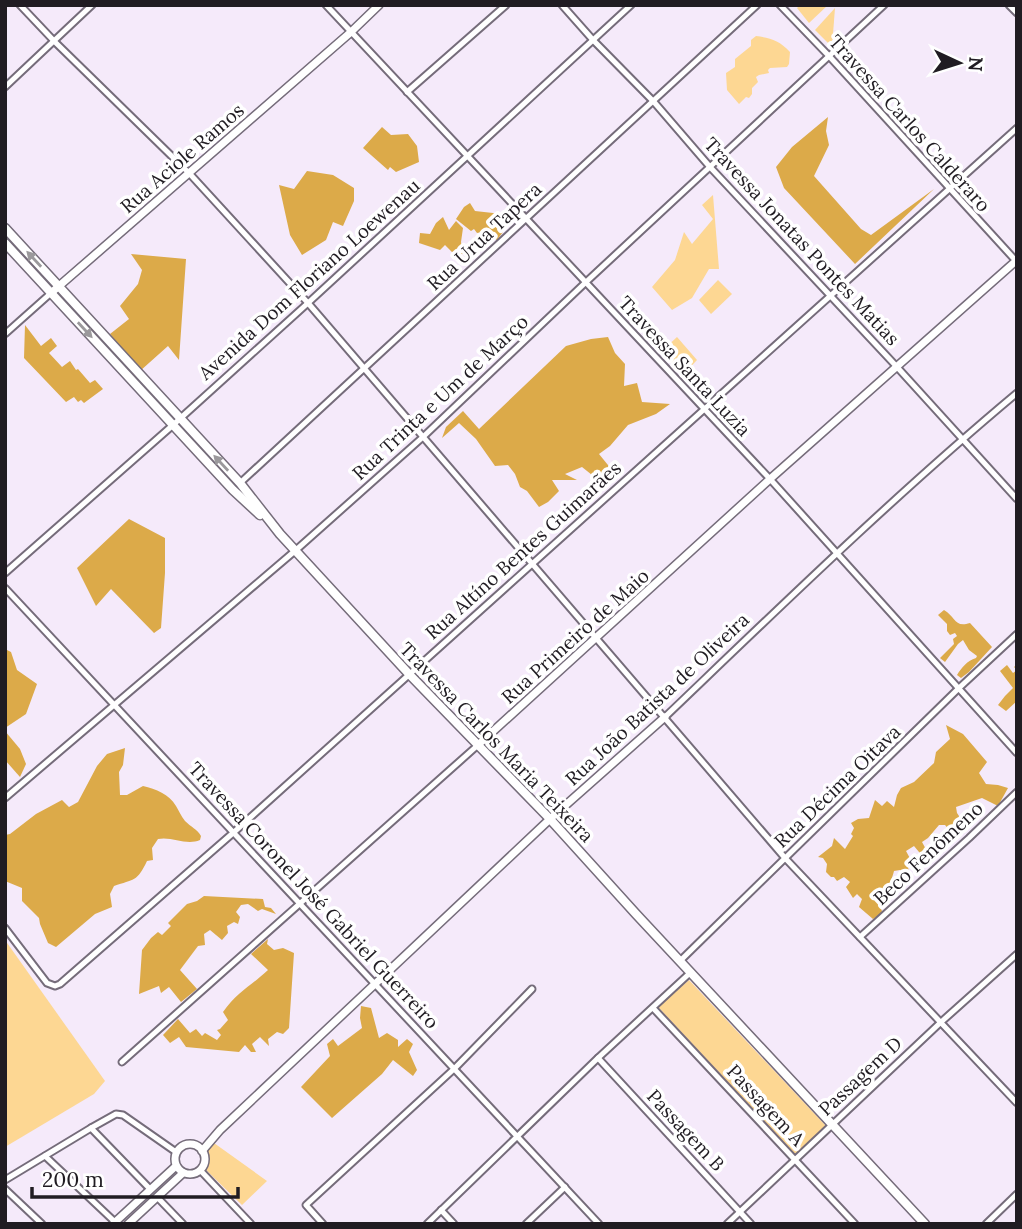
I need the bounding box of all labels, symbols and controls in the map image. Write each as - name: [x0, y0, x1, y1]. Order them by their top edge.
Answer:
- north arrow: [924, 28, 994, 98]
- street label: Travessa Carlos Calderaro: [824, 29, 996, 217]
- text: N: [963, 56, 988, 73]
- street label: Rua Aciole Ramos: [115, 98, 249, 218]
- street label: Travessa Jonatas Pontes Matias: [699, 132, 905, 350]
- street label: Avenida Dom Floriano Loewenau: [193, 173, 425, 385]
- street label: Rua Urua Tapera: [422, 177, 546, 295]
- one-way arrow: [26, 250, 42, 268]
- street label: Travessa Santa Luzia: [614, 291, 756, 441]
- street label: Rua Trinta e Um de Março: [347, 309, 533, 485]
- one-way arrow: [76, 321, 92, 338]
- one-way arrow: [213, 454, 230, 471]
- street label: Rua Altíno Bentes Guimarães: [420, 456, 626, 644]
- street label: Rua Primeiro de Maio: [496, 563, 654, 709]
- street label: Rua João Batista de Oliveira: [560, 607, 754, 790]
- street label: Travessa Carlos Maria Teixeira: [395, 637, 599, 847]
- street label: Rua Décima Oitava: [769, 719, 905, 852]
- street label: Travessa Coronel José Gabriel Guerreiro: [184, 757, 444, 1033]
- street label: Beco Fenômeno: [868, 796, 988, 910]
- street label: Passagem D: [813, 1031, 907, 1121]
- street label: Passagem A: [722, 1059, 811, 1152]
- street label: Passagem B: [642, 1084, 730, 1176]
- scale bar: [32, 1156, 238, 1200]
- text: 200 m: [42, 1166, 104, 1193]

